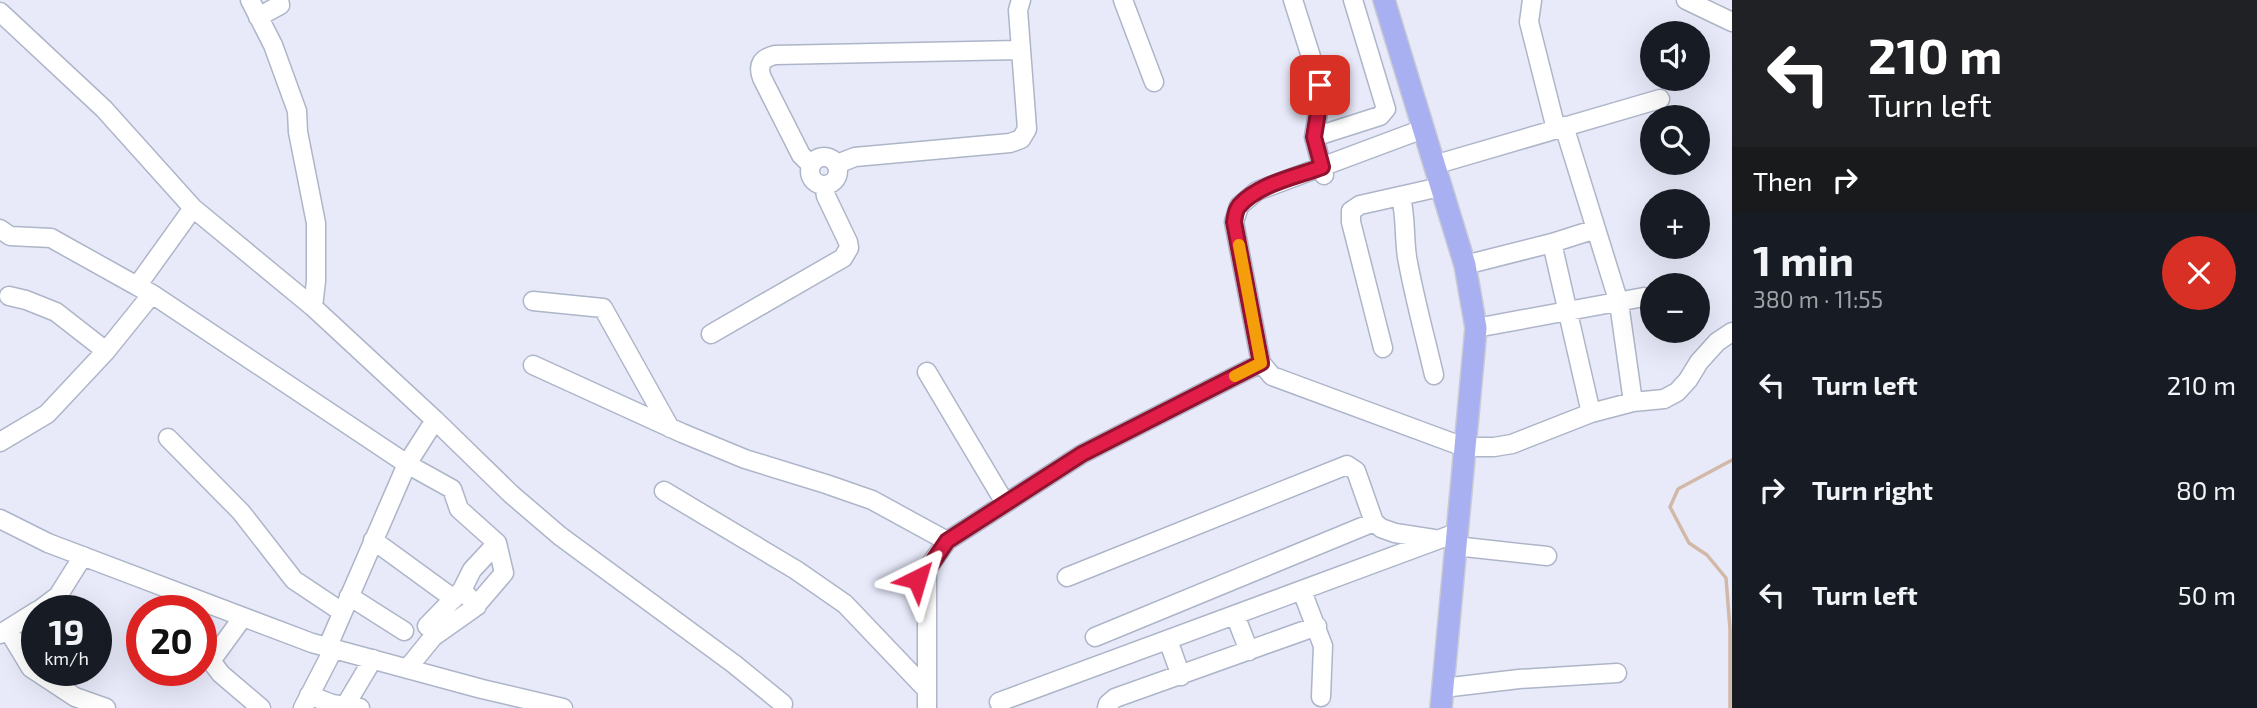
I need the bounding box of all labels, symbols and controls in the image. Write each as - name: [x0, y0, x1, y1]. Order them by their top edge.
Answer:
- map controls: [1640, 21, 1710, 343]
- button: sound: [1640, 21, 1710, 91]
- text: 210 m: [1868, 25, 2002, 84]
- icon: left: [1753, 28, 1844, 119]
- pin: [1290, 55, 1350, 115]
- icon: arrive: [1301, 66, 1339, 104]
- text: Turn left: [1868, 85, 1992, 123]
- button: search: [1640, 105, 1710, 175]
- icon: right: [1826, 161, 1864, 199]
- text: Then: [1753, 165, 1812, 196]
- button: +: [1640, 189, 1710, 259]
- text: 1 min: [1753, 234, 1854, 284]
- button: close: [2162, 236, 2236, 310]
- button: −: [1640, 273, 1710, 343]
- text: 380 m · 11:55: [1753, 285, 1883, 313]
- icon: left: [1753, 366, 1791, 404]
- text: Turn left: [1812, 369, 1918, 400]
- text: 210 m: [2167, 369, 2236, 400]
- icon: right: [1753, 471, 1791, 509]
- text: Turn right: [1812, 474, 1933, 505]
- text: 80 m: [2176, 474, 2236, 505]
- position arrow: [880, 542, 954, 616]
- icon: left: [1753, 576, 1791, 614]
- text: Turn left: [1812, 579, 1918, 610]
- text: 50 m: [2178, 579, 2236, 610]
- speed limit sign: 20: [126, 595, 217, 686]
- text: 19: [49, 610, 84, 652]
- text: km/h: [44, 647, 89, 669]

